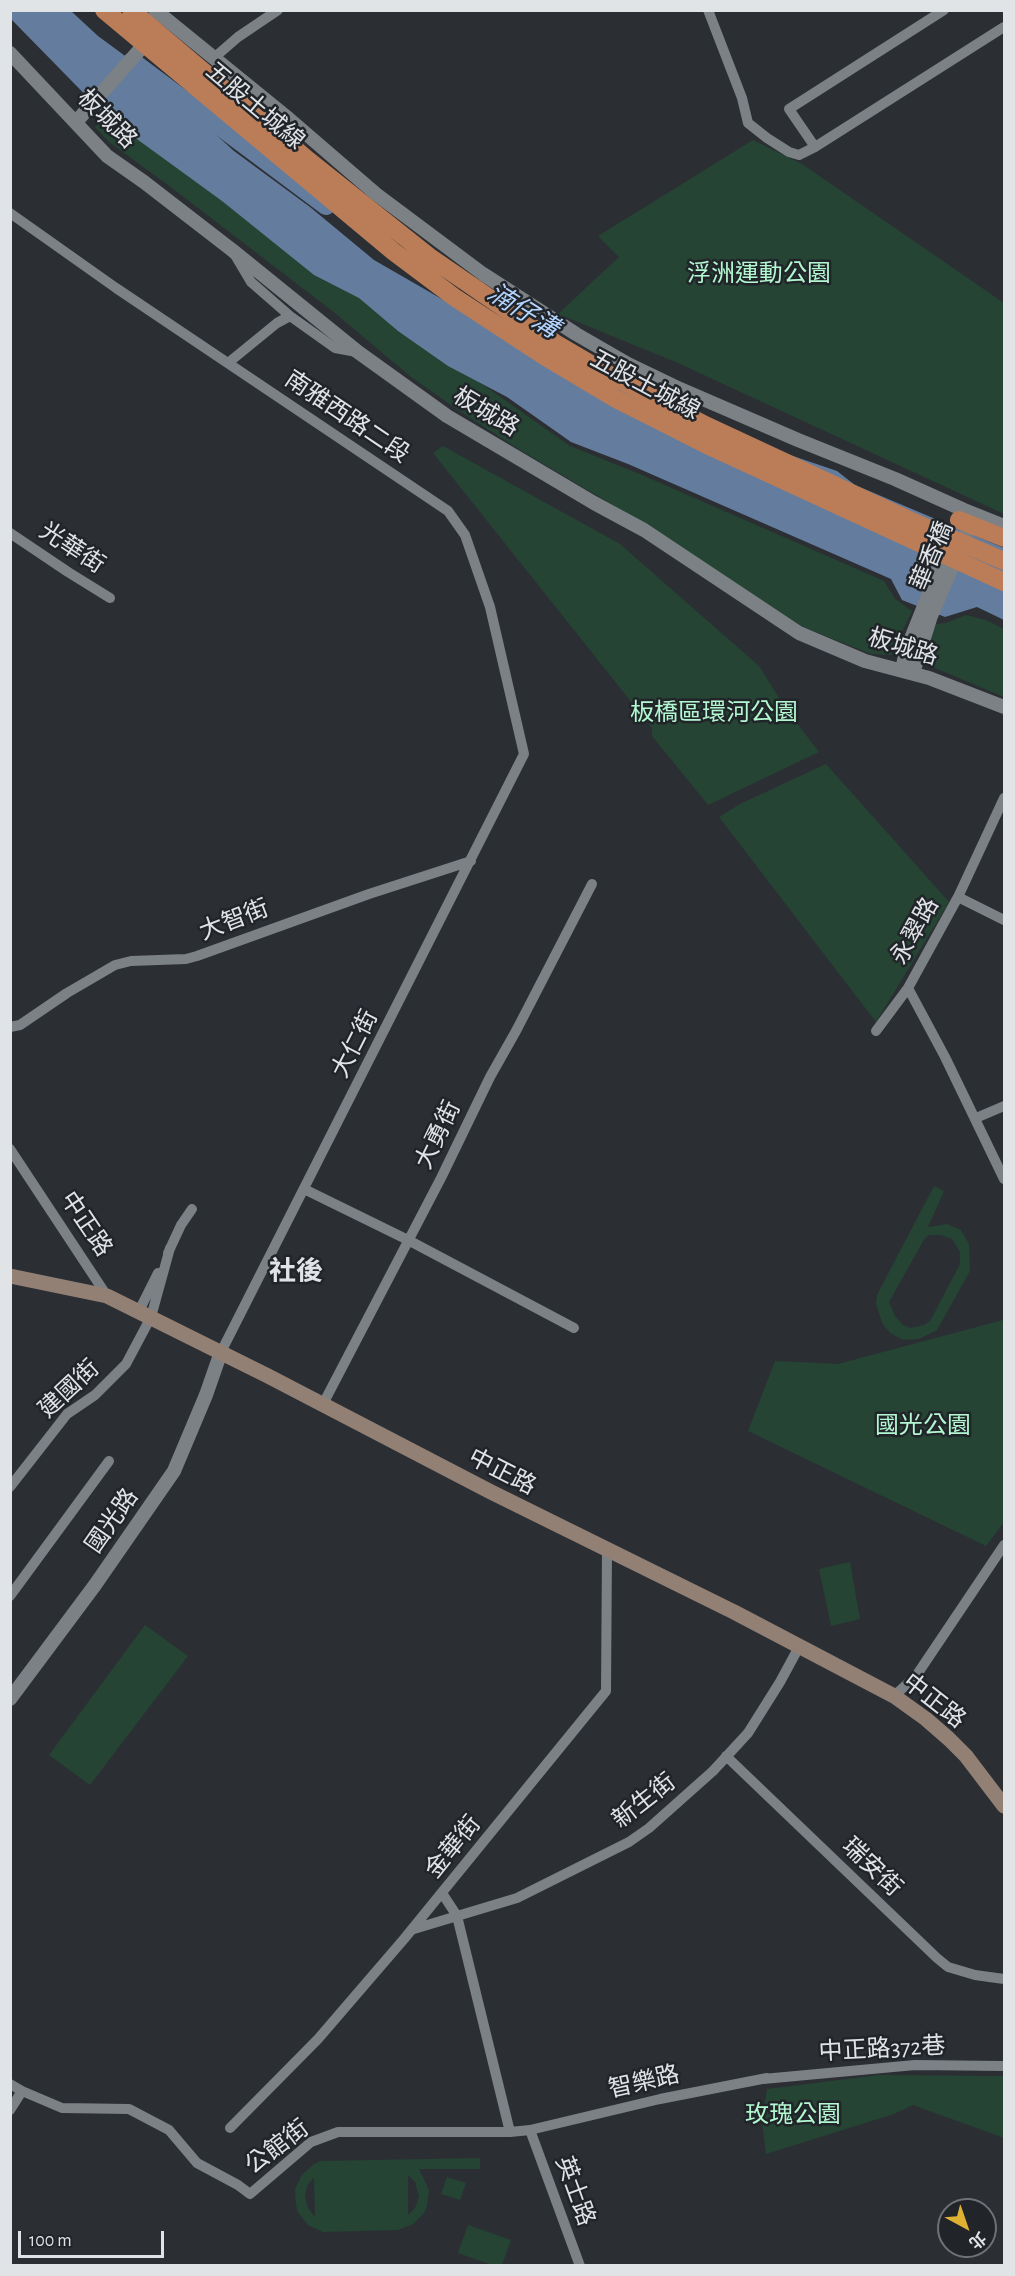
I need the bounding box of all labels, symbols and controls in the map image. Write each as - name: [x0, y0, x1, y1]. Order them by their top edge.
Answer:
- street label: 五股土城線: [200, 56, 310, 156]
- street label: 板城路: [71, 83, 143, 155]
- park label: 浮洲運動公園: [687, 260, 831, 288]
- water label: 湳仔溝: [482, 277, 564, 345]
- street label: 五股土城線: [585, 344, 705, 426]
- street label: 南雅西路二段: [279, 365, 415, 469]
- street label: 板城路: [448, 381, 524, 443]
- street label: 光華街: [34, 516, 110, 580]
- street label: 華香橋: [905, 517, 959, 595]
- street label: 板城路: [864, 623, 942, 671]
- park label: 板橋區環河公園: [630, 699, 798, 727]
- street label: 永翠路: [885, 893, 945, 969]
- street label: 大智街: [195, 894, 273, 946]
- street label: 大仁街: [326, 1005, 384, 1083]
- street label: 大勇街: [409, 1096, 467, 1174]
- street label: 中正路: [54, 1186, 118, 1262]
- district label: 社後: [269, 1256, 323, 1288]
- street label: 建國街: [33, 1354, 105, 1424]
- park label: 國光公園: [875, 1412, 971, 1440]
- street label: 中正路: [463, 1443, 541, 1501]
- street label: 國光路: [80, 1483, 144, 1559]
- street label: 中正路: [897, 1667, 971, 1735]
- street label: 新生街: [607, 1767, 681, 1835]
- street label: 金華街: [419, 1810, 487, 1884]
- street label: 瑞安街: [836, 1832, 908, 1902]
- street label: 中正路372巷: [818, 2031, 946, 2067]
- street label: 智樂路: [606, 2060, 682, 2104]
- park label: 玫瑰公園: [745, 2101, 841, 2129]
- street label: 公館街: [240, 2114, 314, 2180]
- street label: 英士路: [549, 2152, 601, 2230]
- north arrow: [937, 2198, 997, 2258]
- scale bar: [21, 2219, 166, 2257]
- text: 北: [966, 2229, 989, 2252]
- text: 100 m: [29, 2232, 72, 2250]

